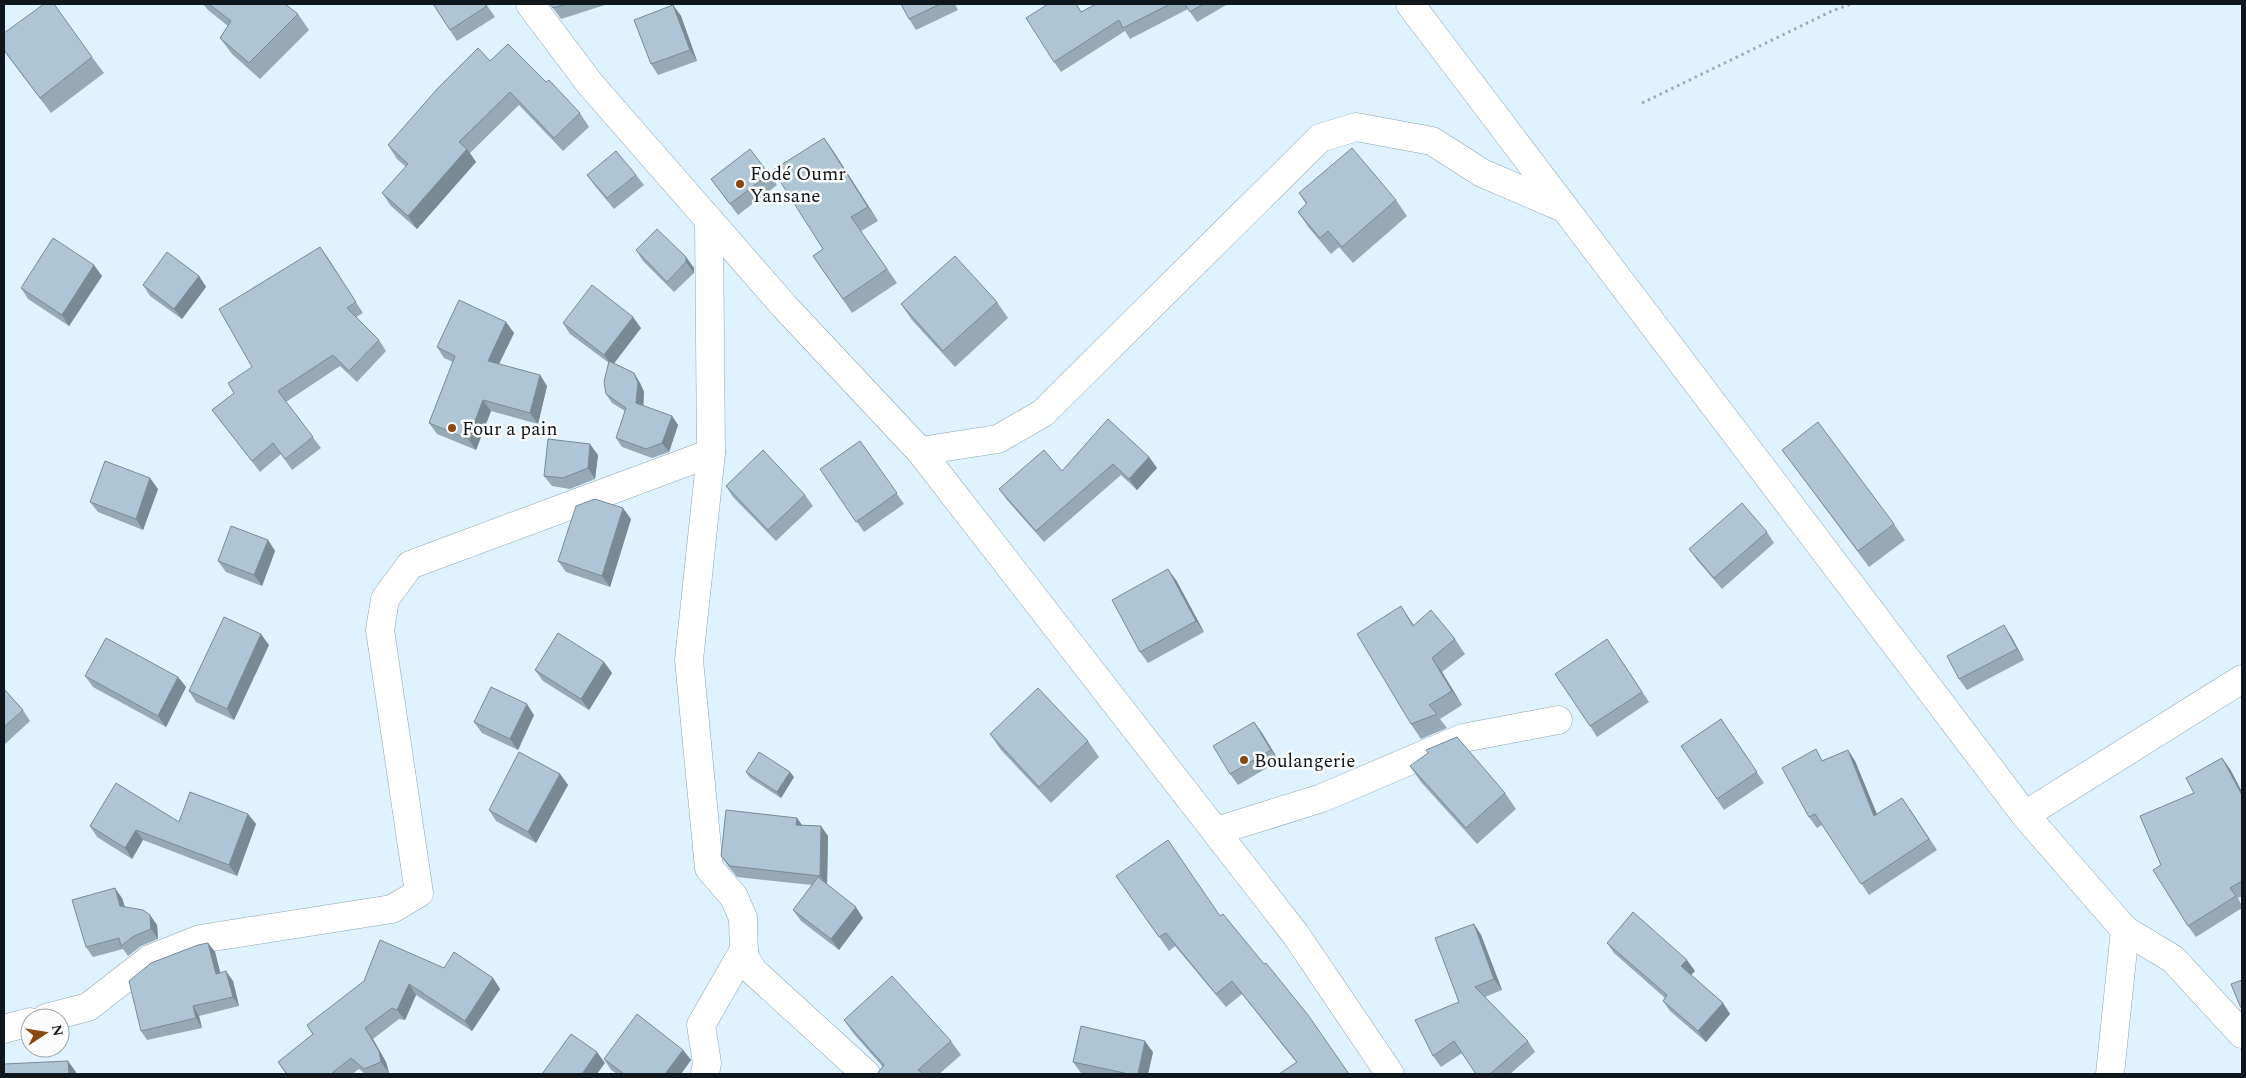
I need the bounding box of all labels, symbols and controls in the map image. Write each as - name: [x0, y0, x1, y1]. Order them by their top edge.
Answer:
- place label: Fodé Oumr Yansane: [750, 160, 846, 211]
- marker: Fodé Oumr Yansane: [734, 178, 746, 190]
- place label: Four a pain: [462, 415, 558, 444]
- marker: Four a pain: [446, 422, 458, 434]
- place label: Boulangerie: [1254, 747, 1356, 776]
- marker: Boulangerie: [1238, 754, 1250, 766]
- north arrow: [20, 1008, 70, 1058]
- text: N: [46, 1023, 69, 1038]

